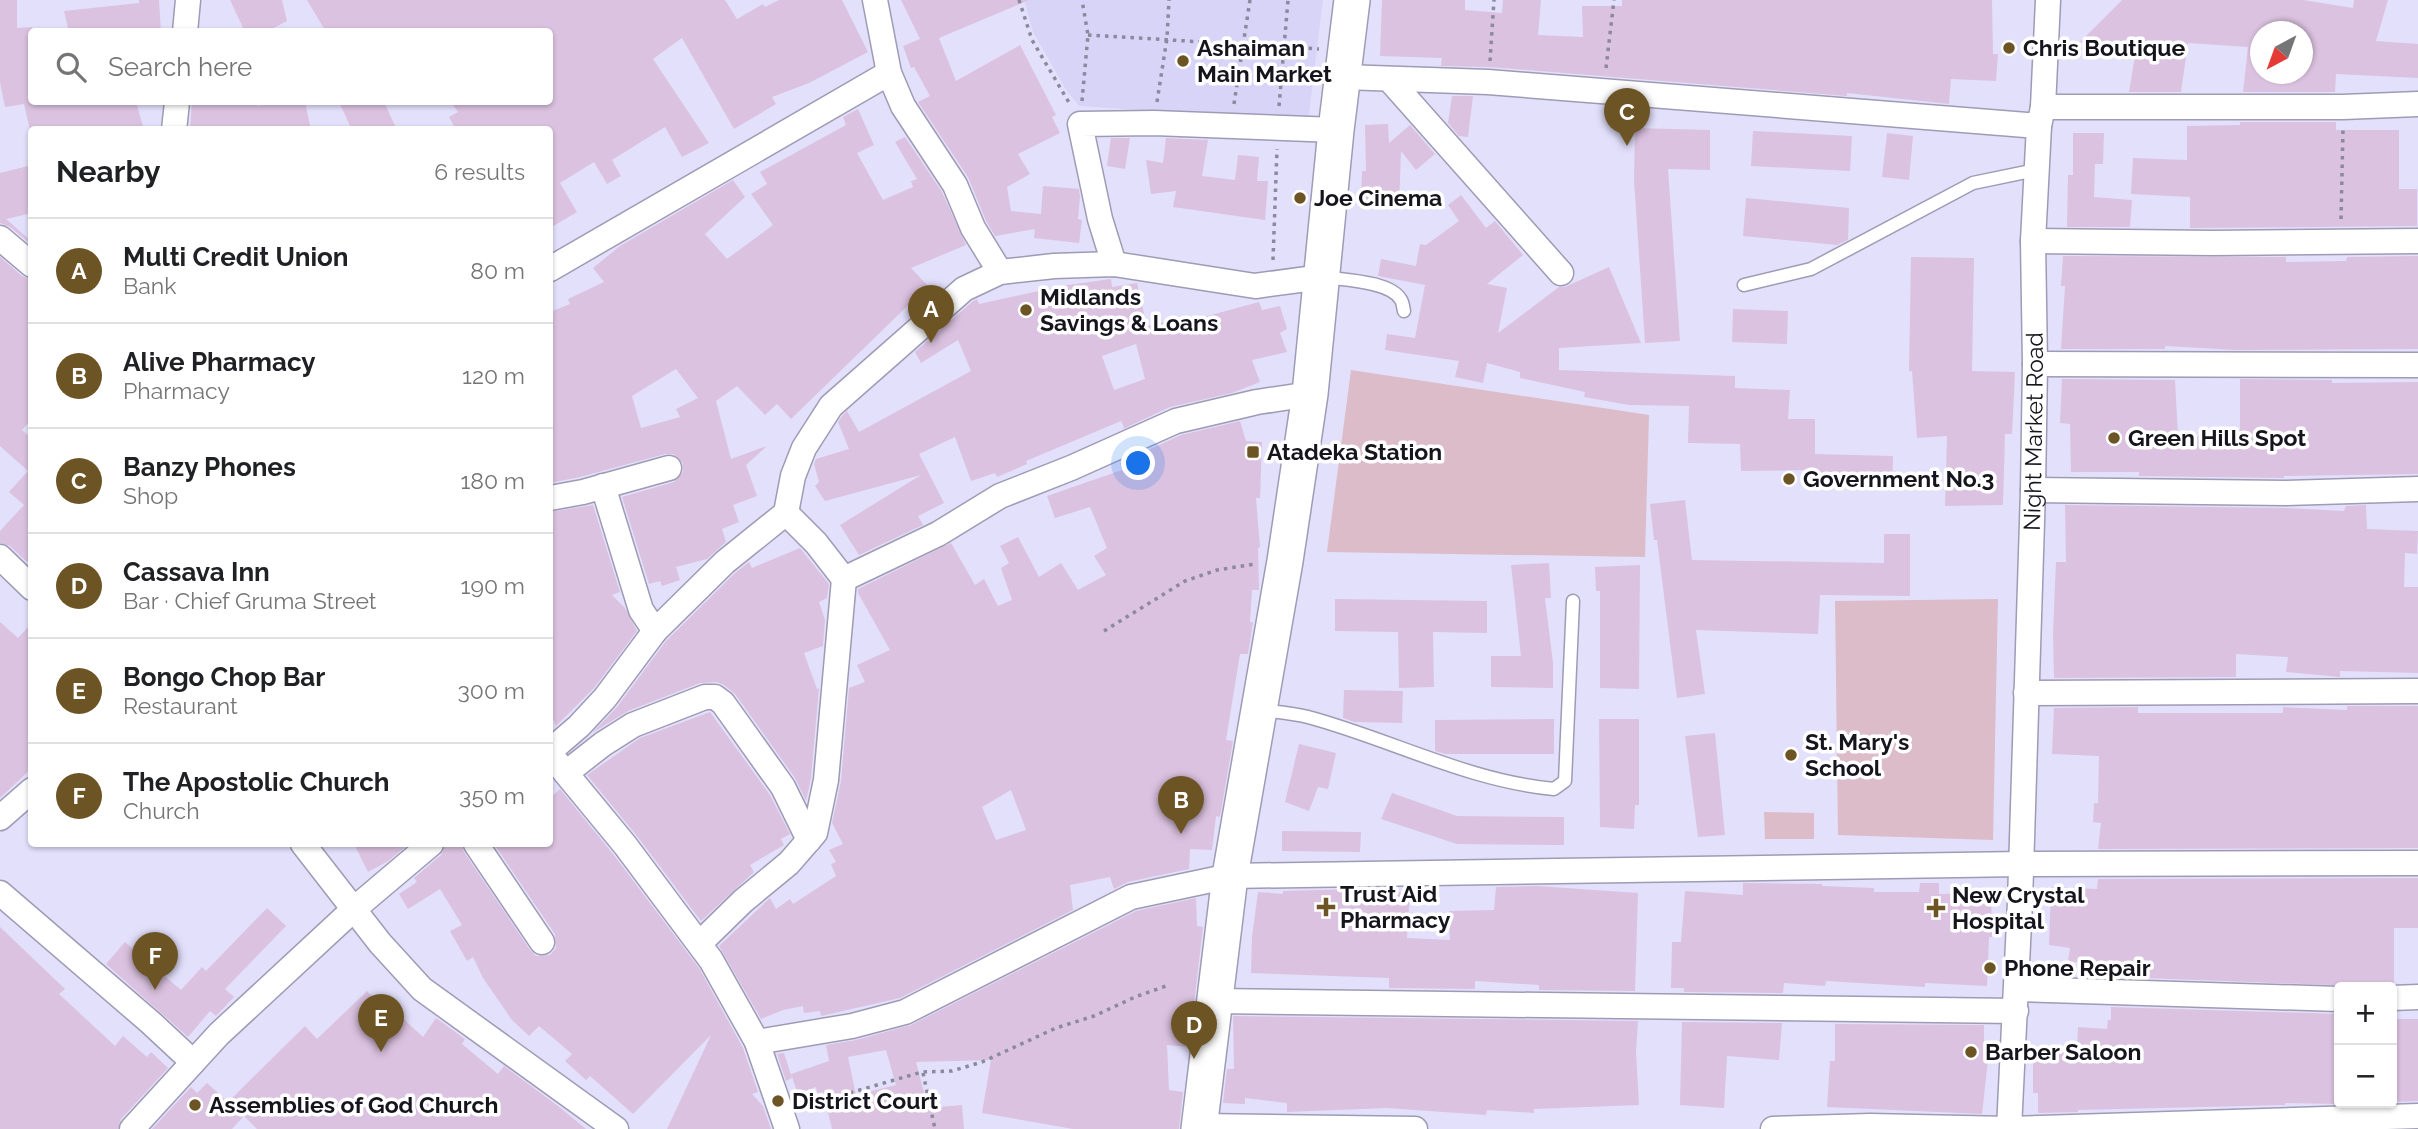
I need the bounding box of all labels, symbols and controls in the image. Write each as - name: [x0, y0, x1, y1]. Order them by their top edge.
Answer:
- north arrow: [2250, 21, 2313, 84]
- search box: [28, 28, 553, 105]
- place label: Ashaiman Main Market: [1197, 34, 1332, 87]
- place label: Chris Boutique: [2023, 34, 2186, 61]
- marker: Chris Boutique: [2001, 40, 2017, 56]
- icon: search: [52, 48, 90, 86]
- text: Search here: [108, 52, 252, 82]
- marker: Ashaiman Main Market: [1175, 53, 1191, 69]
- pin: C: [1604, 88, 1650, 146]
- text: Nearby: [56, 154, 160, 189]
- text: 6 results: [434, 158, 525, 185]
- place label: Joe Cinema: [1314, 184, 1442, 211]
- marker: Joe Cinema: [1292, 190, 1308, 206]
- text: Multi Credit Union: [123, 242, 348, 272]
- text: A: [71, 257, 87, 284]
- text: 80 m: [470, 257, 525, 284]
- text: Bank: [123, 272, 176, 299]
- place label: Midlands Savings & Loans: [1040, 283, 1218, 336]
- pin: A: [908, 285, 954, 343]
- marker: Midlands Savings & Loans: [1018, 302, 1034, 318]
- street label: Night Market Road: [2018, 332, 2048, 531]
- text: Alive Pharmacy: [123, 347, 316, 377]
- text: B: [71, 362, 87, 389]
- text: 120 m: [462, 362, 525, 389]
- text: Pharmacy: [123, 377, 230, 404]
- place label: Green Hills Spot: [2128, 424, 2306, 451]
- marker: Green Hills Spot: [2106, 430, 2122, 446]
- place label: Atadeka Station: [1267, 438, 1442, 465]
- marker: Atadeka Station: [1245, 444, 1261, 460]
- your location: [1121, 446, 1155, 480]
- text: Banzy Phones: [123, 452, 296, 482]
- place label: Government No.3: [1803, 465, 1994, 492]
- text: C: [71, 467, 87, 494]
- text: 180 m: [460, 467, 525, 494]
- marker: Government No.3: [1781, 471, 1797, 487]
- text: Shop: [123, 482, 178, 509]
- text: Cassava Inn: [123, 557, 270, 587]
- text: D: [71, 572, 87, 599]
- text: 190 m: [461, 572, 525, 599]
- text: Bar · Chief Gruma Street: [123, 587, 377, 614]
- text: Bongo Chop Bar: [123, 662, 325, 692]
- text: E: [72, 677, 86, 704]
- text: 300 m: [458, 677, 525, 704]
- text: Restaurant: [123, 692, 238, 719]
- place label: St. Mary's School: [1805, 728, 1909, 781]
- marker: St. Mary's School: [1783, 747, 1799, 763]
- text: The Apostolic Church: [123, 767, 390, 797]
- pin: B: [1158, 776, 1204, 834]
- text: F: [72, 782, 86, 809]
- text: 350 m: [459, 782, 525, 809]
- text: Church: [123, 797, 200, 824]
- place label: Trust Aid Pharmacy: [1340, 880, 1451, 933]
- place label: New Crystal Hospital: [1952, 881, 2085, 934]
- marker: New Crystal Hospital: [1926, 898, 1946, 918]
- marker: Trust Aid Pharmacy: [1318, 899, 1334, 915]
- pin: F: [132, 932, 178, 990]
- place label: Phone Repair: [2004, 954, 2151, 981]
- marker: Phone Repair: [1982, 960, 1998, 976]
- map controls: [2334, 982, 2397, 1108]
- button: +: [2334, 982, 2397, 1045]
- pin: E: [358, 994, 404, 1052]
- pin: D: [1171, 1001, 1217, 1059]
- place label: Barber Saloon: [1985, 1038, 2141, 1065]
- marker: Barber Saloon: [1963, 1044, 1979, 1060]
- button: −: [2334, 1045, 2397, 1108]
- place label: District Court: [792, 1087, 938, 1114]
- place label: Assemblies of God Church: [209, 1091, 498, 1118]
- marker: District Court: [770, 1093, 786, 1109]
- marker: Assemblies of God Church: [187, 1097, 203, 1113]

